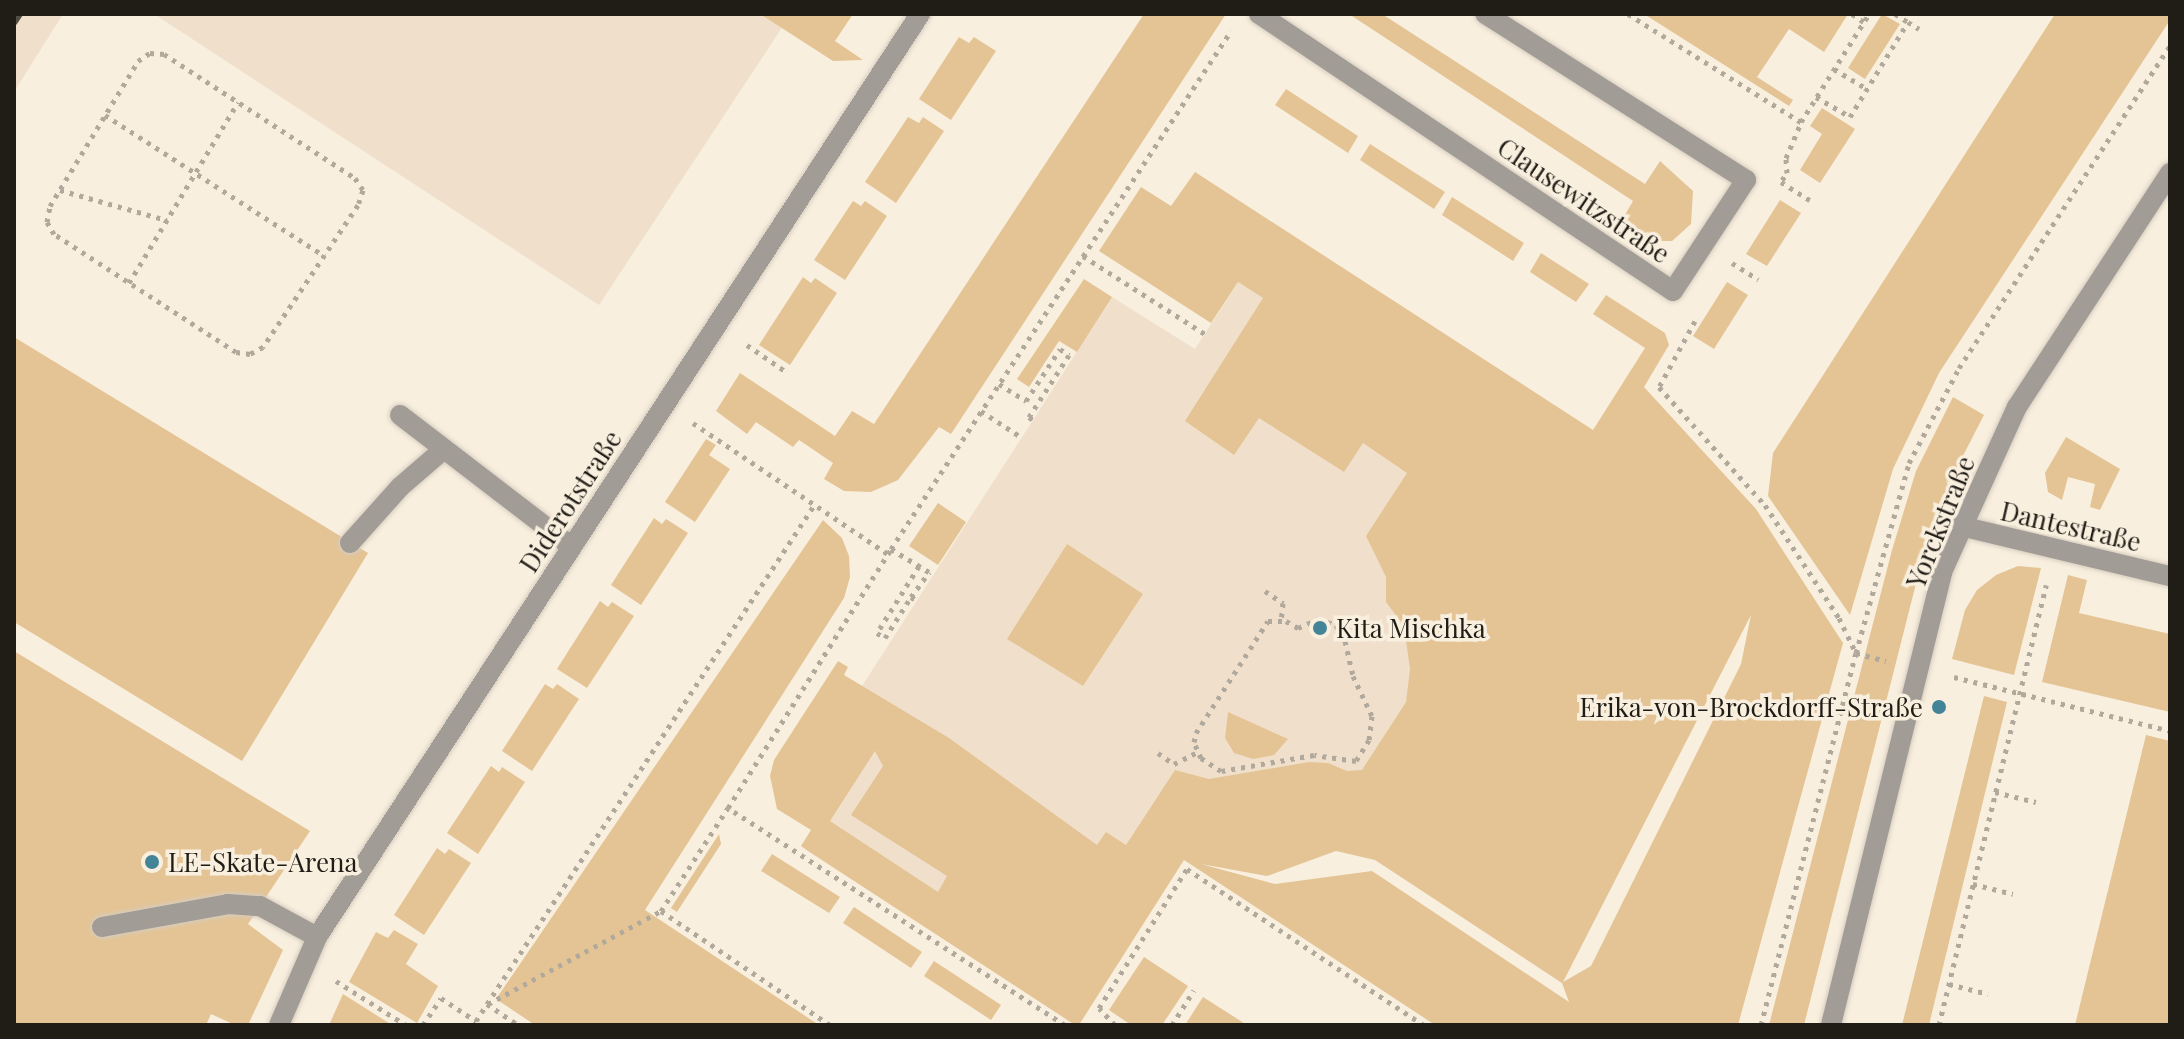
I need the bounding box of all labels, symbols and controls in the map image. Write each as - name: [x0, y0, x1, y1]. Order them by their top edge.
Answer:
- street label: Clausewitzstraße: [1492, 131, 1676, 269]
- street label: Diderotstraße: [513, 424, 627, 578]
- street label: Yorckstraße: [1899, 451, 1981, 593]
- street label: Dantestraße: [1998, 495, 2144, 557]
- place label: Kita Mischka: [1336, 612, 1486, 644]
- marker: Kita Mischka: [1311, 619, 1329, 637]
- place label: Erika-von-Brockdorff-Straße: [1580, 691, 1923, 723]
- marker: Erika-von-Brockdorff-Straße: [1930, 698, 1948, 716]
- place label: LE-Skate-Arena: [168, 846, 358, 878]
- marker: LE-Skate-Arena: [143, 853, 161, 871]

